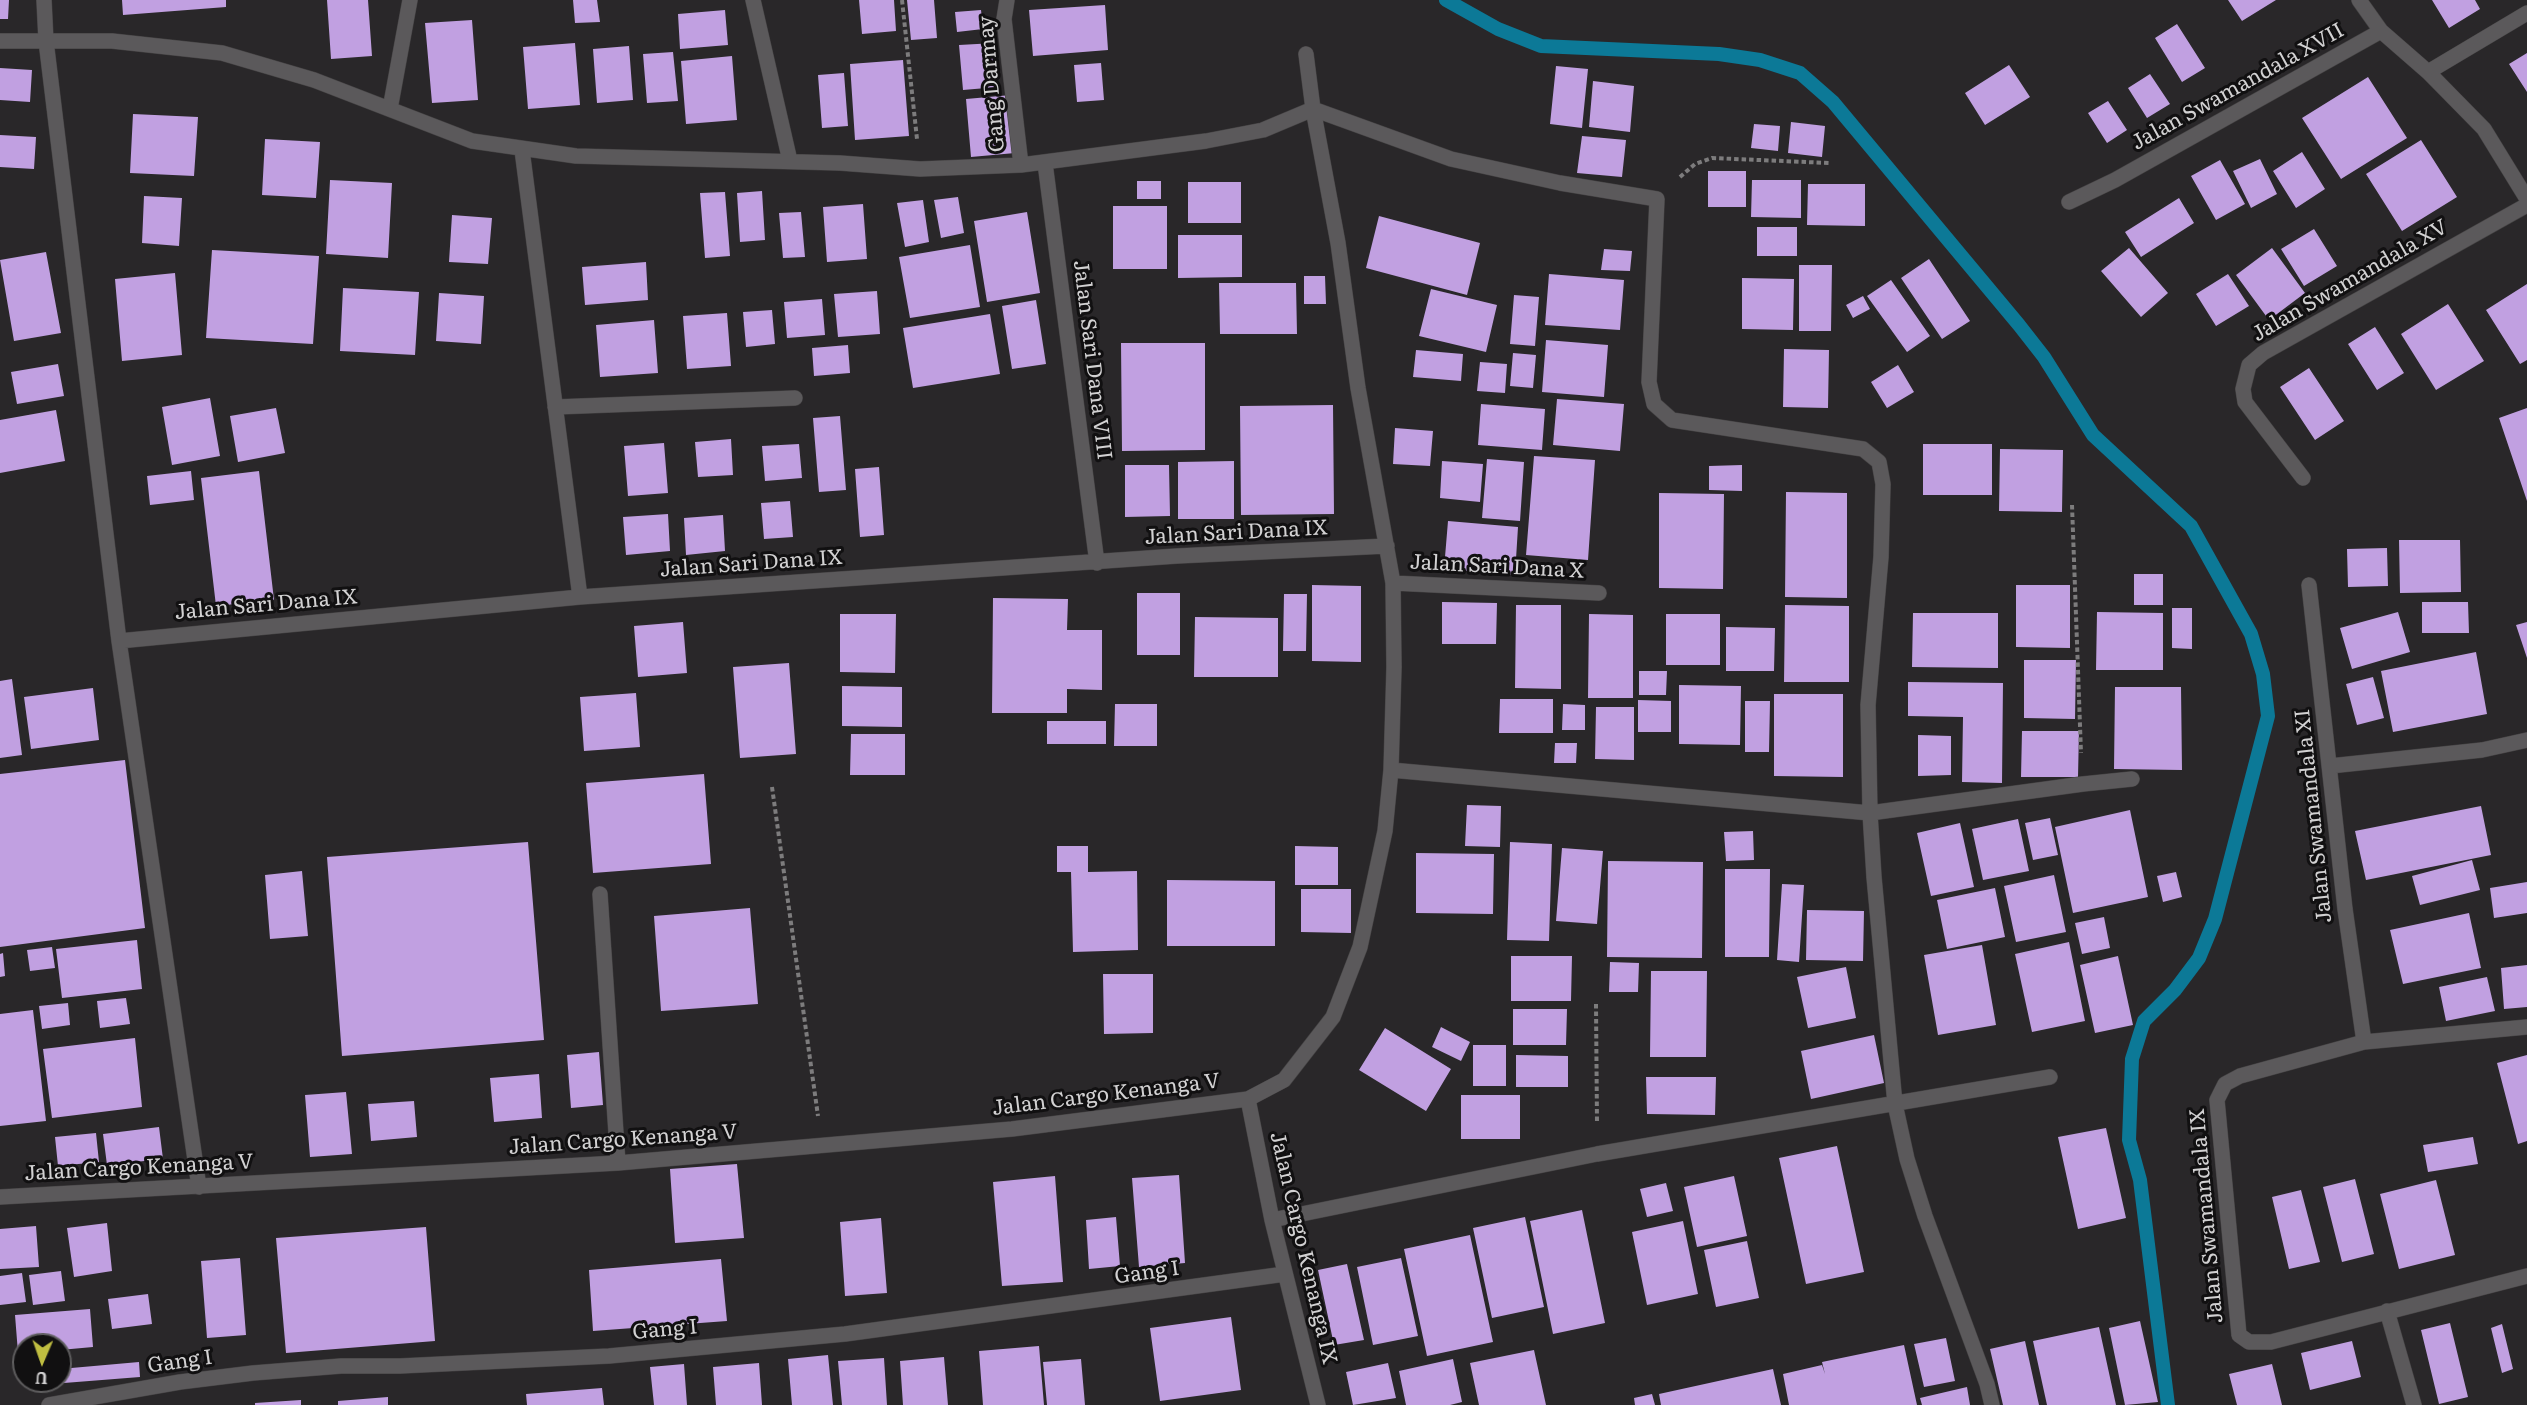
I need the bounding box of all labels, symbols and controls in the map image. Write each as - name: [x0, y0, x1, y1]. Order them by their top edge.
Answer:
- street label: Gang Darmay: [974, 15, 1010, 153]
- street label: Jalan Swamandala XVII: [2127, 18, 2349, 156]
- street label: Jalan Swamandala XV: [2248, 215, 2452, 347]
- street label: Jalan Sari Dana VIII: [1067, 259, 1117, 461]
- street label: Jalan Sari Dana IX: [1144, 516, 1328, 550]
- street label: Jalan Sari Dana IX: [659, 545, 843, 583]
- street label: Jalan Sari Dana X: [1409, 550, 1585, 584]
- street label: Jalan Sari Dana IX: [174, 584, 358, 626]
- street label: Jalan Swamandala XI: [2290, 708, 2338, 924]
- street label: Jalan Cargo Kenanga V: [991, 1069, 1221, 1121]
- street label: Jalan Swamandala IX: [2185, 1108, 2229, 1324]
- street label: Jalan Cargo Kenanga V: [508, 1119, 738, 1161]
- street label: Jalan Cargo Kenanga IX: [1264, 1130, 1342, 1366]
- street label: Jalan Cargo Kenanga V: [24, 1149, 254, 1187]
- street label: Gang I: [1113, 1256, 1181, 1290]
- street label: Gang I: [631, 1315, 699, 1345]
- north arrow: [12, 1333, 72, 1393]
- street label: Gang I: [146, 1345, 214, 1379]
- text: U: [35, 1367, 48, 1391]

